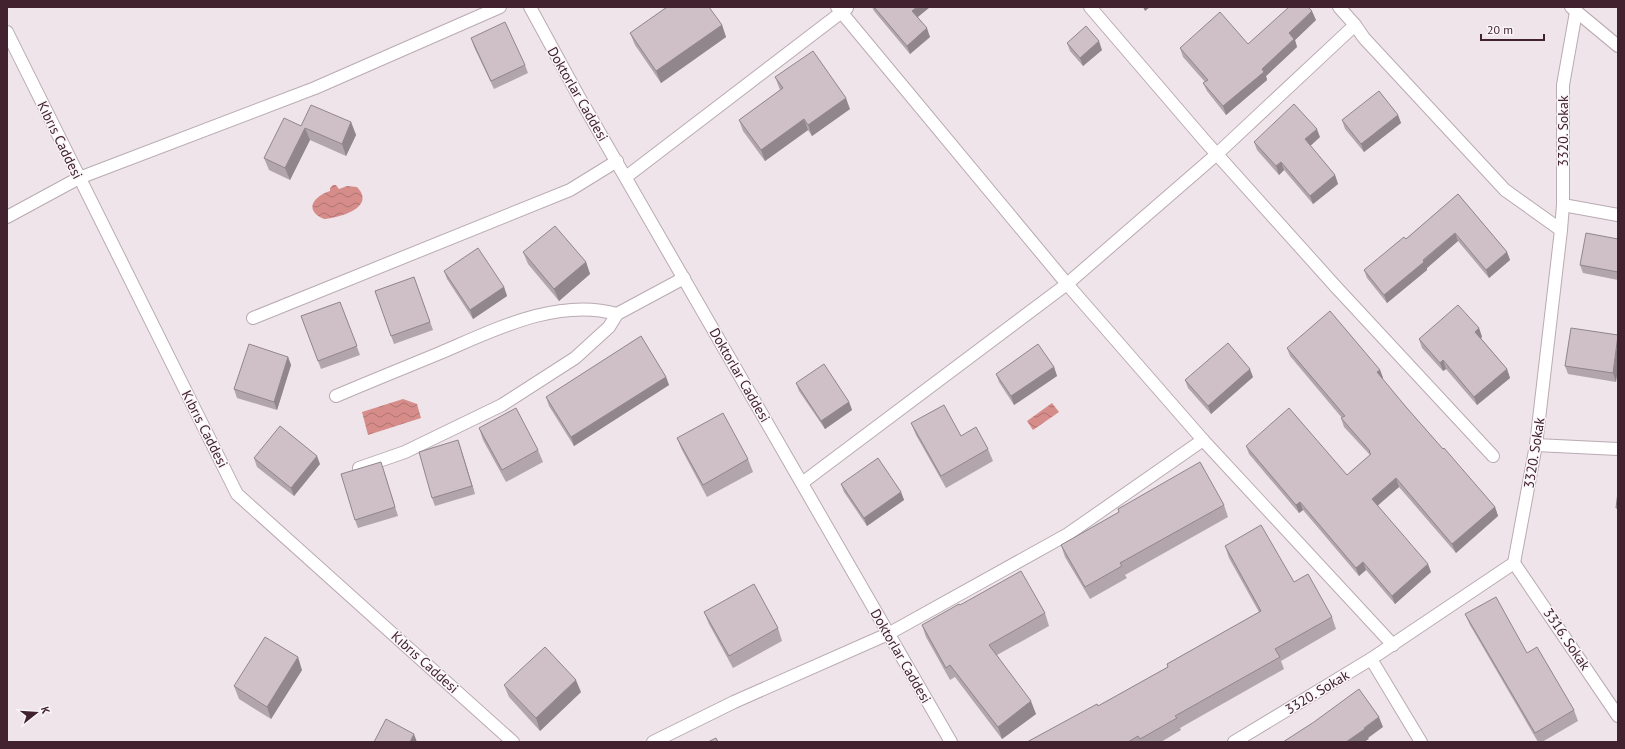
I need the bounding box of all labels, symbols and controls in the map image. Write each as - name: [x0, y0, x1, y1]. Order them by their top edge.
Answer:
- scale bar: [1481, 16, 1544, 42]
- text: 20 m: [1487, 22, 1513, 37]
- street label: Doktorlar Caddesi: [544, 43, 612, 145]
- street label: 3320. Sokak: [1554, 95, 1572, 167]
- street label: Kıbrıs Caddesi: [33, 98, 87, 182]
- street label: Doktorlar Caddesi: [706, 324, 774, 426]
- street label: Kıbrıs Caddesi: [178, 387, 232, 471]
- street label: 3320. Sokak: [1520, 416, 1549, 490]
- street label: 3316. Sokak: [1540, 604, 1595, 674]
- street label: Doktorlar Caddesi: [867, 605, 935, 707]
- street label: Kıbrıs Caddesi: [388, 627, 462, 697]
- street label: 3320. Sokak: [1282, 666, 1353, 718]
- north arrow: [16, 693, 56, 733]
- text: K: [38, 705, 53, 716]

